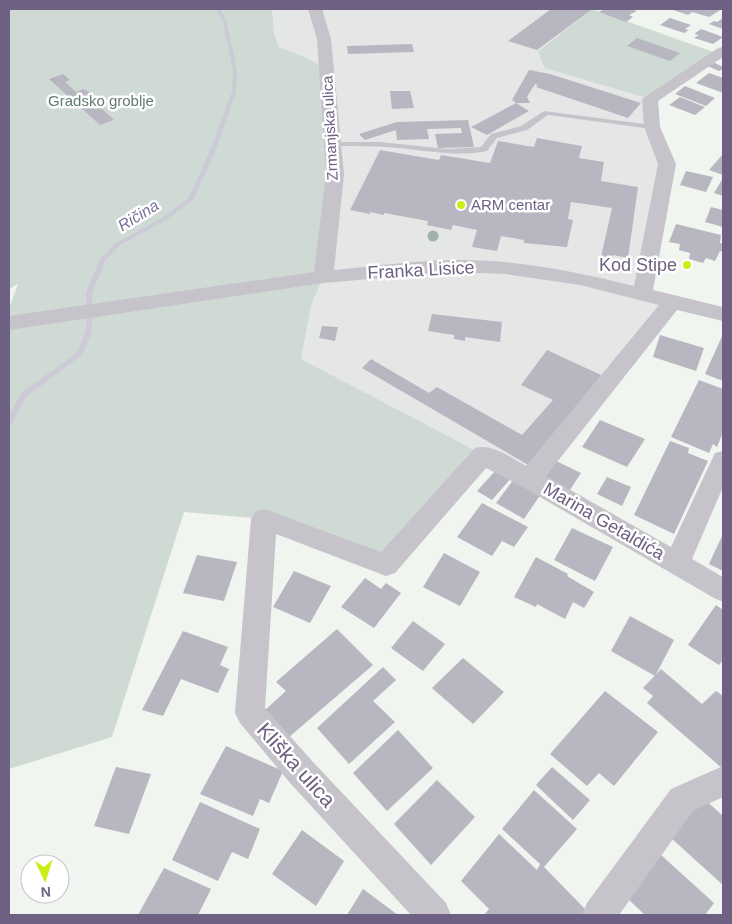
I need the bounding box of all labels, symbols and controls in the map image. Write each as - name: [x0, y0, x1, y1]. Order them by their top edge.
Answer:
- street label: Zrmanjska ulica: [318, 74, 341, 181]
- park label: Gradsko groblje: [48, 92, 154, 109]
- water label: Ričina: [115, 196, 162, 234]
- place label: ARM centar: [471, 196, 550, 213]
- marker: ARM centar: [455, 199, 467, 211]
- place label: Kod Stipe: [599, 255, 677, 275]
- street label: Franka Lisice: [367, 257, 475, 283]
- marker: Kod Stipe: [681, 259, 693, 271]
- street label: Marina Getaldića: [540, 478, 669, 564]
- street label: Kliška ulica: [253, 718, 340, 812]
- north arrow: [20, 854, 70, 904]
- text: N: [40, 884, 52, 900]

